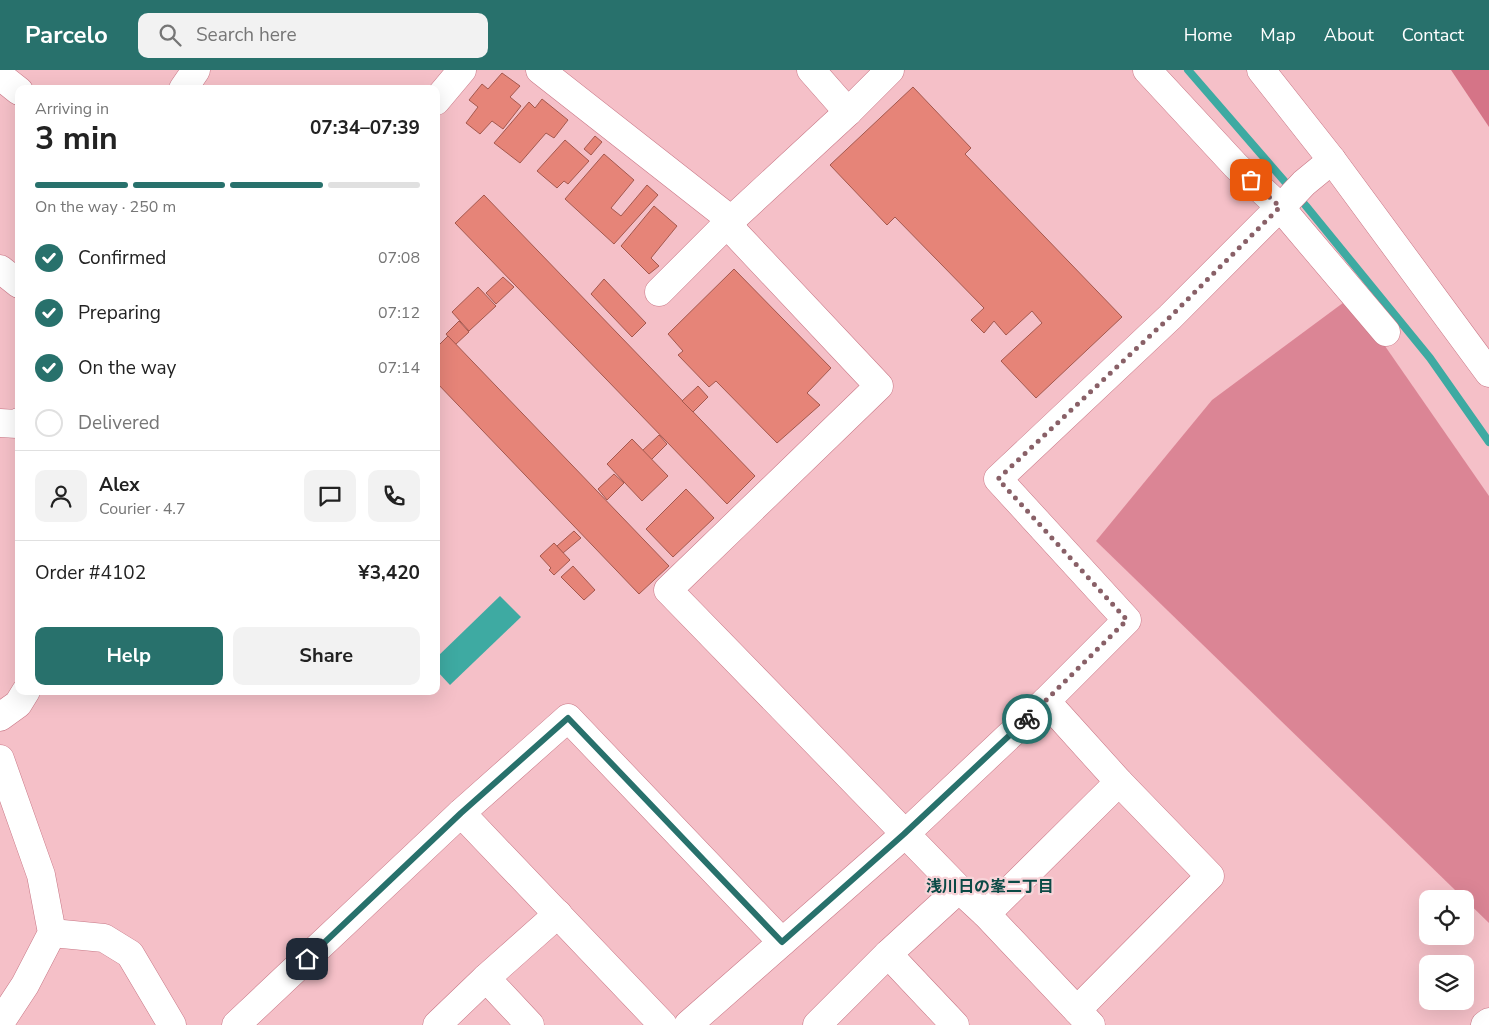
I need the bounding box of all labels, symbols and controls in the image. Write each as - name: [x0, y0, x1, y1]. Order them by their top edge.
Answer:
- search box: [138, 13, 488, 58]
- text: Parcelo: [25, 19, 108, 51]
- icon: search: [156, 21, 184, 49]
- text: Search here: [196, 22, 297, 48]
- text: Home: [1184, 23, 1232, 47]
- text: Map: [1260, 23, 1296, 47]
- text: About: [1324, 23, 1374, 47]
- text: Contact: [1402, 23, 1464, 47]
- text: Arriving in: [35, 98, 109, 120]
- text: 07:34–07:39: [310, 115, 420, 141]
- text: 3 min: [35, 117, 118, 160]
- pin: [1230, 159, 1272, 201]
- icon: bag: [1237, 166, 1265, 194]
- text: On the way · 250 m: [35, 196, 176, 218]
- icon: check: [35, 244, 63, 272]
- text: Confirmed: [78, 245, 166, 271]
- text: 07:08: [378, 247, 420, 269]
- icon: check: [35, 299, 63, 327]
- text: Preparing: [78, 300, 161, 326]
- text: 07:12: [378, 302, 420, 324]
- icon: check: [35, 354, 63, 382]
- text: On the way: [78, 355, 176, 381]
- text: 07:14: [378, 357, 420, 379]
- text: Delivered: [78, 410, 160, 436]
- button: person: [35, 470, 87, 522]
- button: chat: [304, 470, 356, 522]
- button: phone: [368, 470, 420, 522]
- text: Alex: [99, 472, 140, 498]
- text: Courier · 4.7: [99, 498, 185, 520]
- text: Order #4102: [35, 560, 146, 586]
- text: ¥3,420: [358, 560, 420, 586]
- button: Help: [35, 627, 223, 685]
- button: Share: [233, 627, 420, 685]
- courier: [1002, 694, 1052, 744]
- icon: bike: [1013, 705, 1041, 733]
- district label: 浅川日の峯二丁目: [926, 876, 1054, 898]
- map controls: [1419, 890, 1474, 1010]
- button: locate: [1419, 890, 1474, 945]
- pin: [286, 938, 328, 980]
- icon: home: [293, 945, 321, 973]
- button: layers: [1419, 955, 1474, 1010]

